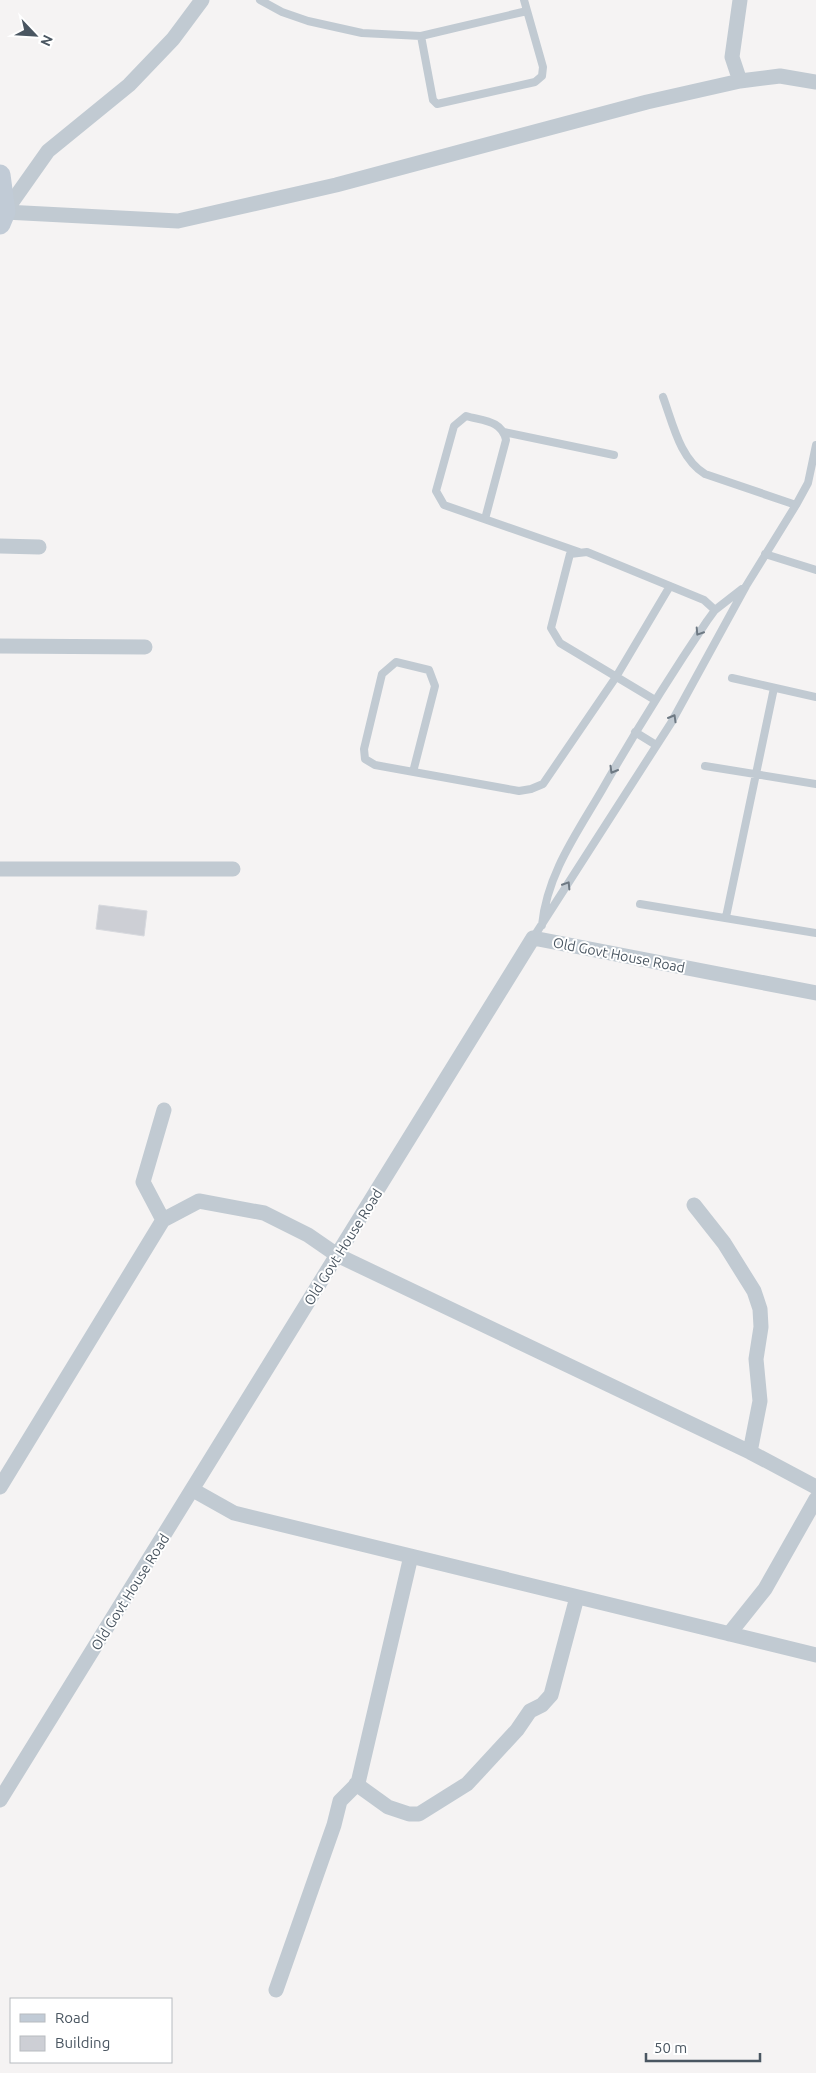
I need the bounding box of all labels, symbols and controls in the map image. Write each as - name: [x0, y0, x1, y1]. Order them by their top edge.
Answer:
- north arrow: [10, 10, 60, 60]
- text: N: [37, 32, 56, 49]
- one-way arrow: [696, 626, 705, 635]
- one-way arrow: [667, 715, 677, 724]
- one-way arrow: [610, 764, 620, 773]
- one-way arrow: [561, 882, 571, 891]
- street label: Old Govt House Road: [552, 934, 686, 976]
- street label: Old Govt House Road: [301, 1186, 385, 1308]
- street label: Old Govt House Road: [88, 1531, 172, 1653]
- legend: [10, 1998, 172, 2063]
- text: Road: [55, 2009, 90, 2026]
- scale bar: [646, 2030, 760, 2062]
- text: Building: [55, 2034, 110, 2051]
- text: 50 m: [654, 2039, 687, 2056]

